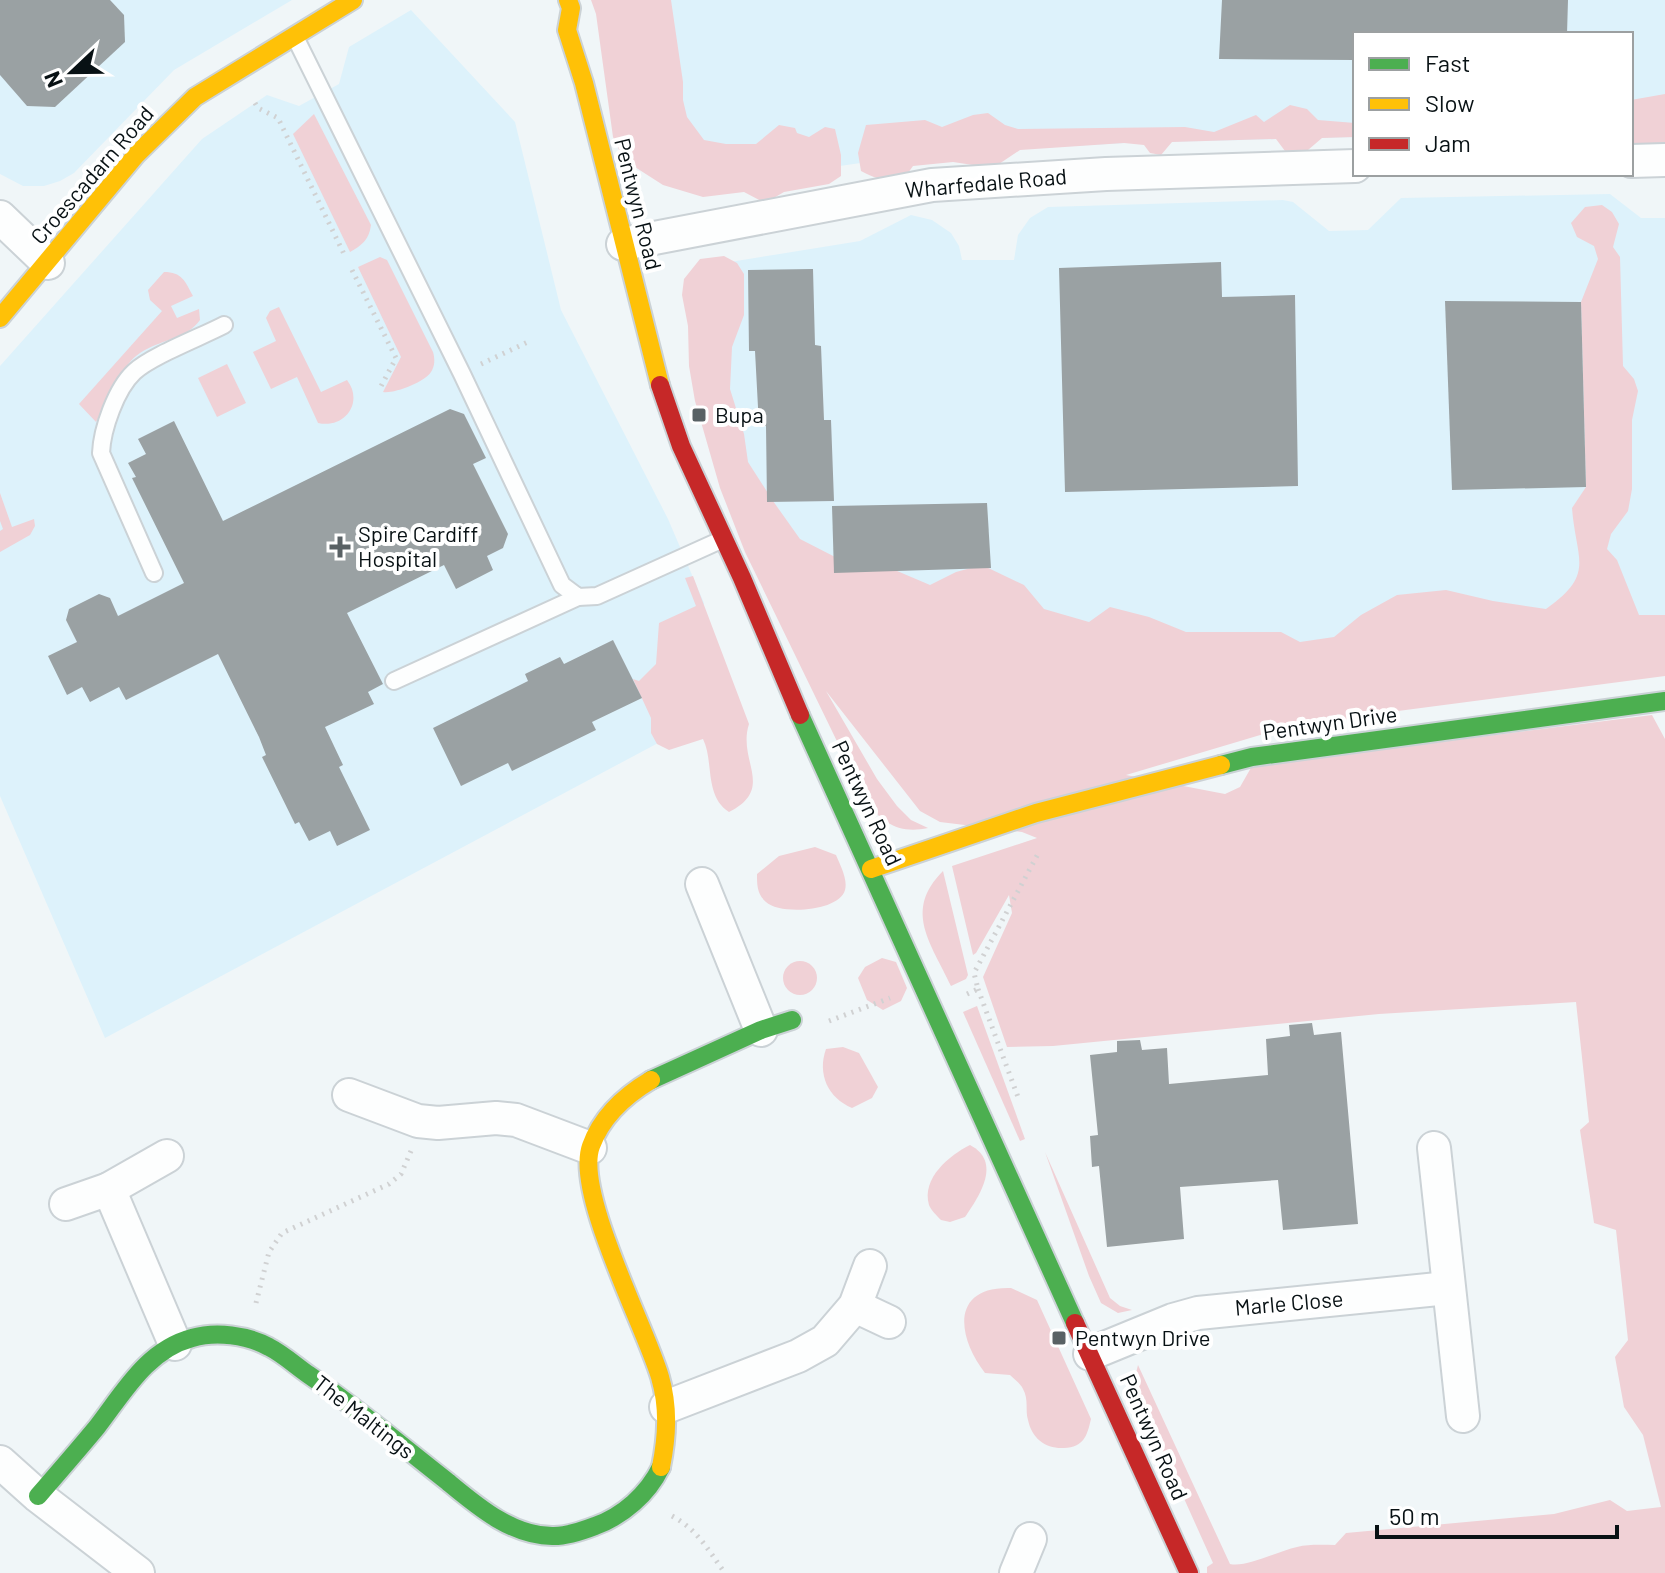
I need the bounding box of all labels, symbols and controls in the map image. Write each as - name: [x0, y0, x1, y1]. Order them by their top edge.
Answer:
- north arrow: [32, 32, 112, 112]
- legend: [1353, 32, 1633, 176]
- text: Fast: [1425, 48, 1470, 77]
- text: N: [38, 68, 67, 92]
- text: Slow: [1425, 88, 1474, 117]
- street label: Croescadarn Road: [24, 100, 158, 249]
- text: Jam: [1425, 128, 1471, 157]
- street label: Pentwyn Road: [610, 135, 668, 272]
- street label: Wharfedale Road: [904, 162, 1068, 202]
- place label: Bupa: [715, 401, 764, 427]
- marker: Bupa: [690, 406, 708, 424]
- place label: Spire Cardiff Hospital: [358, 520, 478, 571]
- marker: Spire Cardiff Hospital: [329, 536, 351, 558]
- street label: Pentwyn Drive: [1261, 700, 1399, 744]
- street label: Pentwyn Road: [828, 736, 908, 869]
- street label: Marle Close: [1234, 1284, 1344, 1320]
- place label: Pentwyn Drive: [1075, 1324, 1211, 1350]
- marker: Pentwyn Drive: [1050, 1329, 1068, 1347]
- street label: The Maltings: [309, 1369, 420, 1463]
- street label: Pentwyn Road: [1116, 1370, 1194, 1504]
- scale bar: [1377, 1489, 1617, 1539]
- text: 50 m: [1389, 1501, 1440, 1530]

